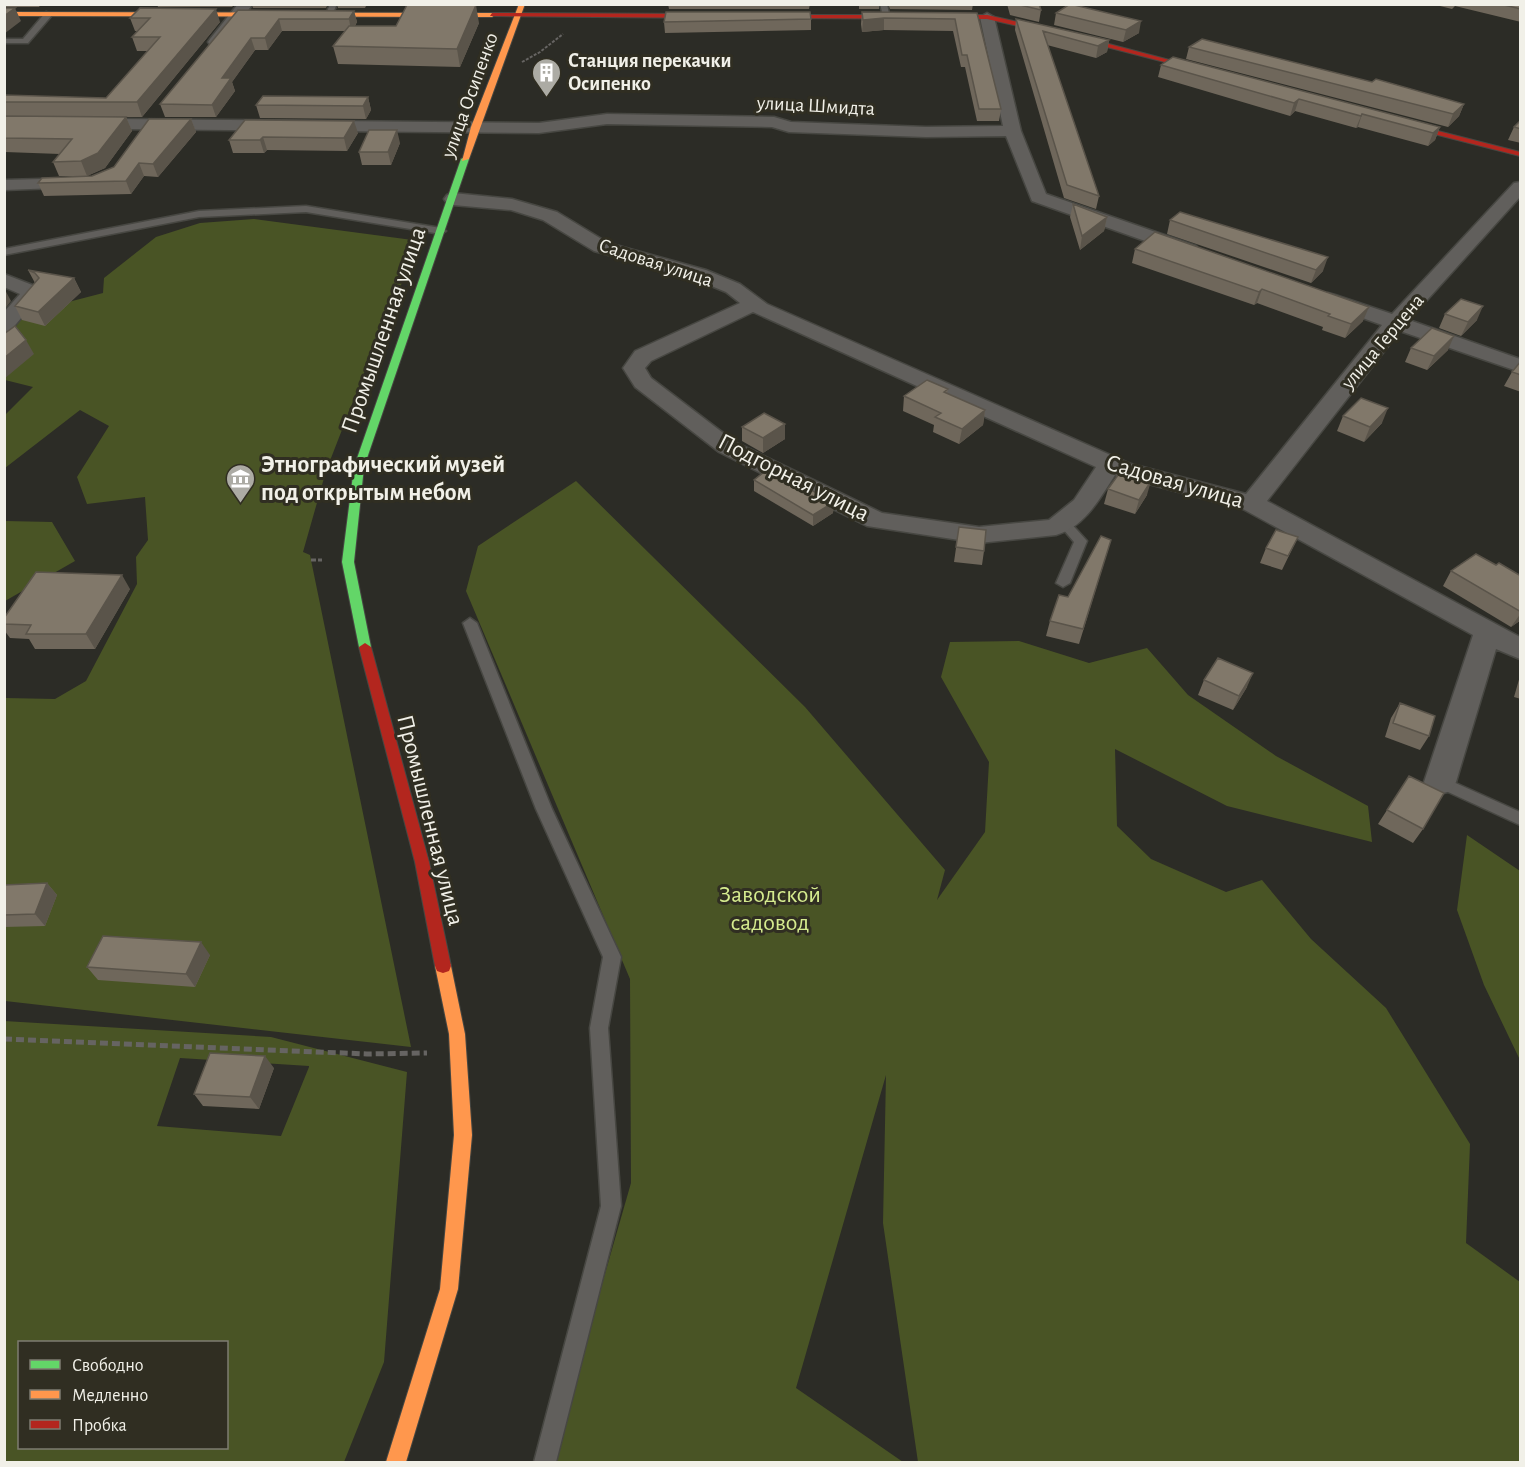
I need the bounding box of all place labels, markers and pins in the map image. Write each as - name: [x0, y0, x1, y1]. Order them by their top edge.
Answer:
- place label: Станция перекачки Осипенко: [568, 51, 731, 94]
- building icon: Станция перекачки Осипенко: [531, 56, 563, 98]
- place label: Этнографический музей под открытым небом: [261, 453, 505, 505]
- museum icon: Этнографический музей под открытым небом: [224, 462, 256, 504]

